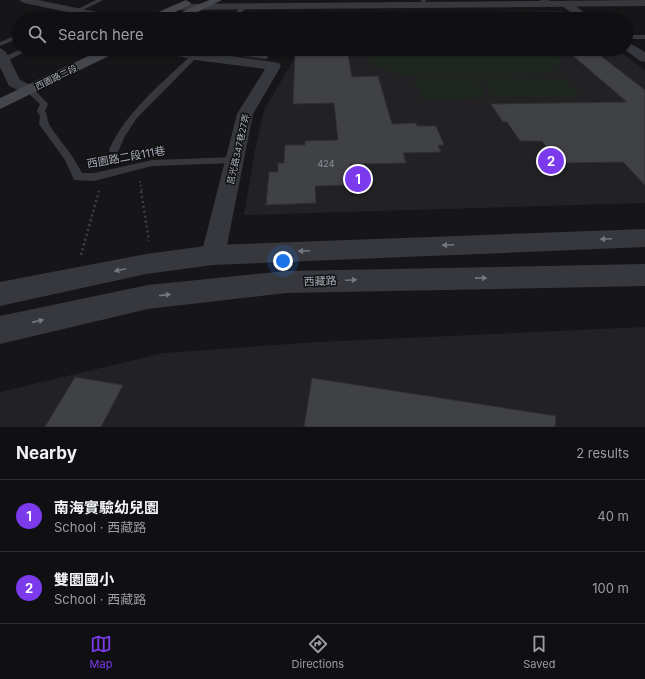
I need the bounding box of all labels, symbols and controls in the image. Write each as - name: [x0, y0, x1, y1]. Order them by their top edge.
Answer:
- search box: [12, 12, 633, 56]
- icon: search: [26, 23, 48, 45]
- text: Search here: [58, 25, 144, 44]
- street label: 西園路二段: [33, 62, 79, 92]
- street label: 莒光路347巷27弄: [225, 113, 251, 185]
- street label: 西園路二段111巷: [86, 143, 166, 171]
- pin: 2: [538, 146, 564, 176]
- house number: 424: [318, 158, 335, 169]
- pin: 1: [345, 164, 371, 194]
- one-way arrow: [599, 236, 612, 242]
- one-way arrow: [441, 242, 454, 248]
- one-way arrow: [298, 247, 310, 254]
- your location: [273, 251, 293, 271]
- one-way arrow: [113, 267, 126, 273]
- street label: 西藏路: [303, 273, 337, 289]
- one-way arrow: [475, 275, 488, 281]
- one-way arrow: [345, 277, 358, 283]
- one-way arrow: [159, 292, 171, 298]
- one-way arrow: [32, 318, 44, 324]
- text: Nearby: [16, 443, 77, 463]
- text: 2 results: [576, 445, 629, 461]
- text: 南海實驗幼兒園: [54, 498, 159, 517]
- text: 1: [26, 508, 32, 524]
- text: 40 m: [597, 508, 629, 524]
- text: School · 西藏路: [54, 519, 146, 535]
- text: 雙園國小: [54, 570, 114, 589]
- text: 2: [25, 580, 33, 596]
- text: 100 m: [592, 580, 629, 596]
- text: School · 西藏路: [54, 591, 146, 607]
- tab: Map: [90, 633, 112, 671]
- tab: Directions: [292, 633, 344, 671]
- tab: Saved: [523, 633, 555, 671]

